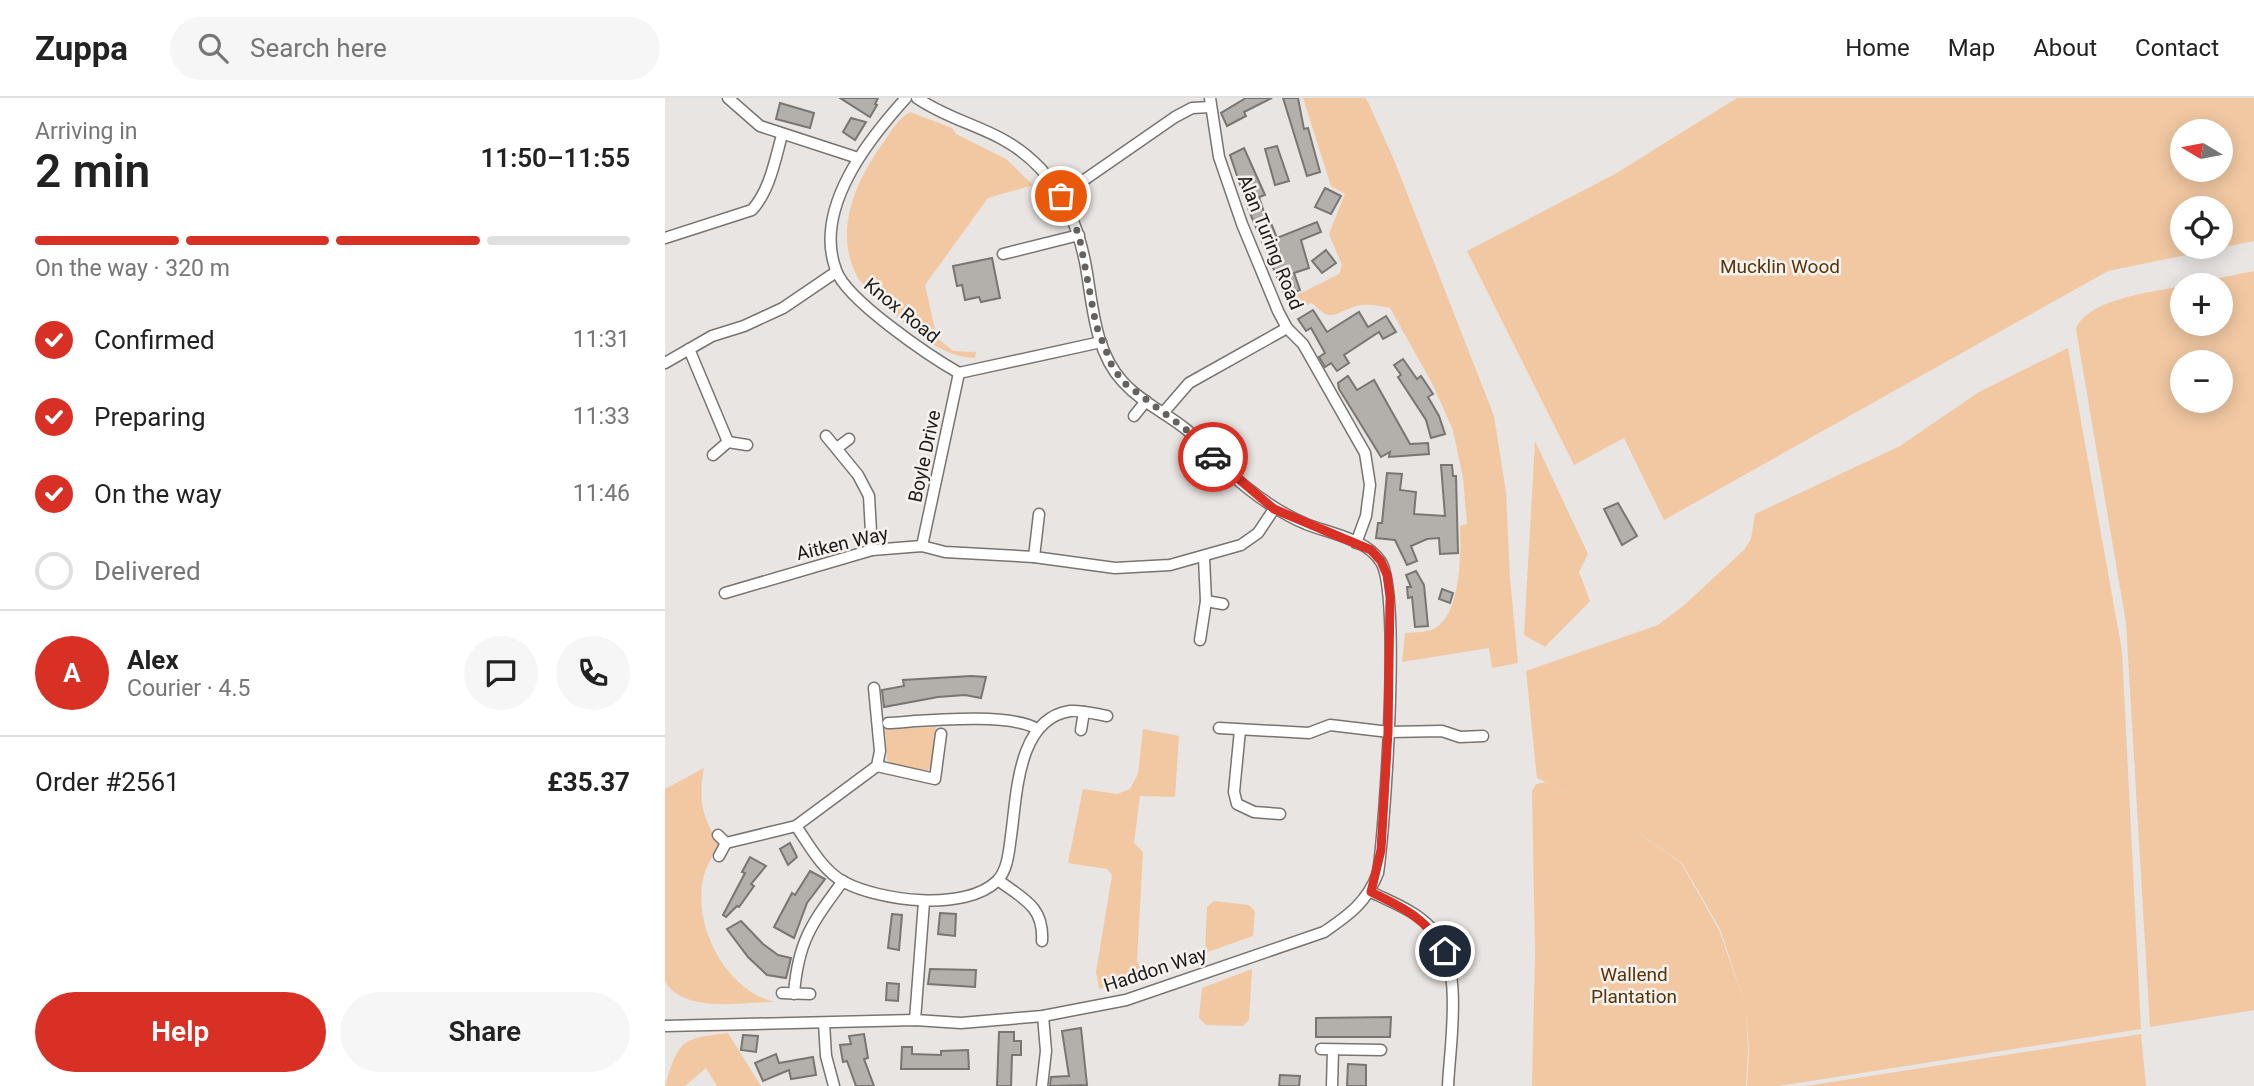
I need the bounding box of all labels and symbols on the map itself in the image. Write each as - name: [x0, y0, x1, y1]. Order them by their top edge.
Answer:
- north arrow: [2170, 119, 2233, 182]
- pin: [1031, 166, 1091, 226]
- street label: Alan Turing Road: [1233, 171, 1308, 313]
- park label: Mucklin Wood: [1720, 255, 1840, 278]
- street label: Knox Road: [859, 273, 944, 348]
- street label: Boyle Drive: [904, 408, 945, 504]
- courier: [1178, 422, 1248, 492]
- street label: Aitken Way: [794, 522, 890, 565]
- pin: [1415, 921, 1475, 981]
- street label: Haddon Way: [1101, 942, 1210, 997]
- park label: Wallend Plantation: [1591, 963, 1677, 1008]

